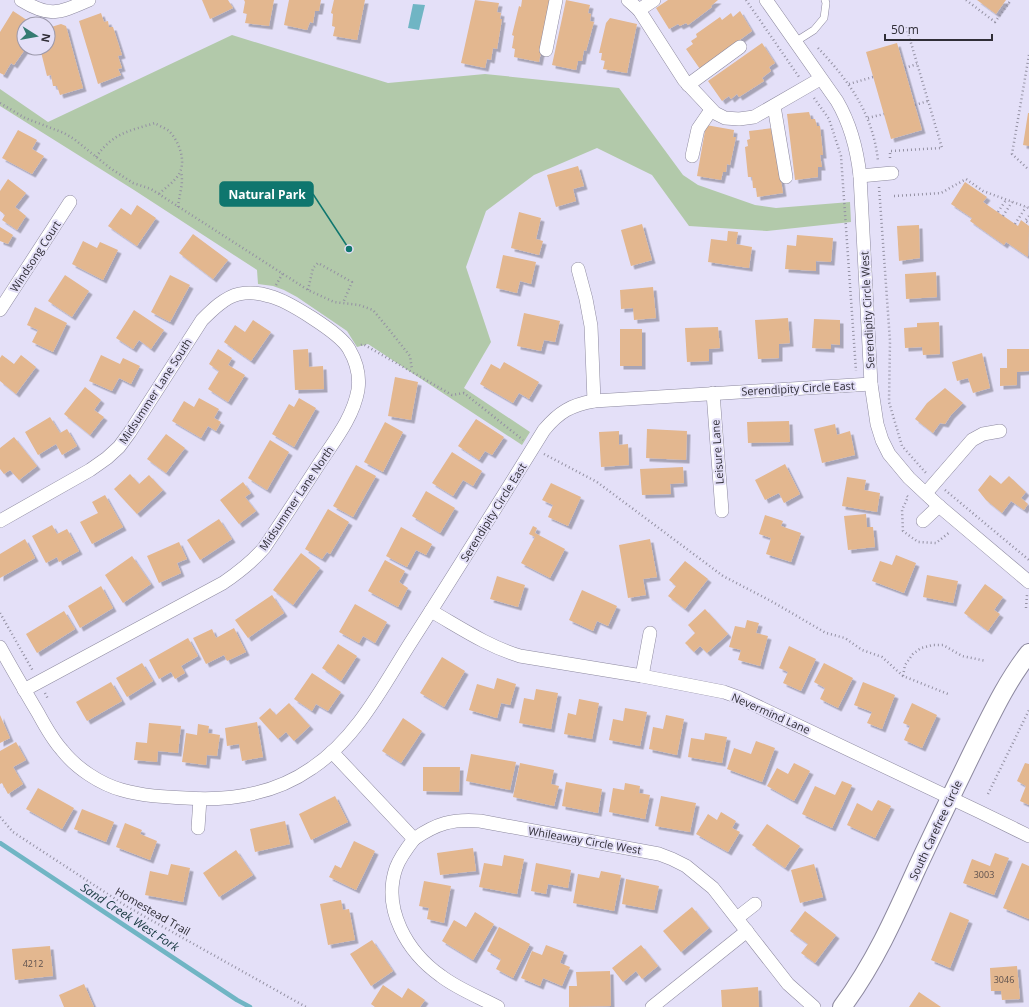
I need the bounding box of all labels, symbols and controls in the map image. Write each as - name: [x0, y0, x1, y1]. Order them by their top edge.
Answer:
- north arrow: [16, 16, 56, 56]
- scale bar: [885, 16, 992, 42]
- text: 50 m: [891, 21, 919, 38]
- text: N: [38, 32, 55, 44]
- callout: Natural Park: [220, 182, 313, 206]
- text: Natural Park: [228, 186, 306, 203]
- street label: Windsong Court: [6, 217, 64, 295]
- street label: Serendipity Circle West: [856, 251, 878, 369]
- street label: Midsummer Lane South: [115, 335, 195, 447]
- street label: Serendipity Circle East: [741, 378, 855, 398]
- street label: Leisure Lane: [707, 419, 727, 485]
- street label: Midsummer Lane North: [255, 443, 337, 553]
- street label: Serendipity Circle East: [457, 460, 529, 564]
- street label: Nevermind Lane: [729, 689, 813, 737]
- street label: South Carefree Circle: [905, 778, 965, 882]
- street label: Whileaway Circle West: [527, 823, 643, 857]
- house number: 3003: [974, 868, 994, 881]
- water label: Sand Creek West Fork: [78, 879, 183, 956]
- street label: Homestead Trail: [113, 883, 193, 939]
- house number: 4212: [23, 957, 43, 970]
- house number: 3046: [994, 973, 1014, 986]

